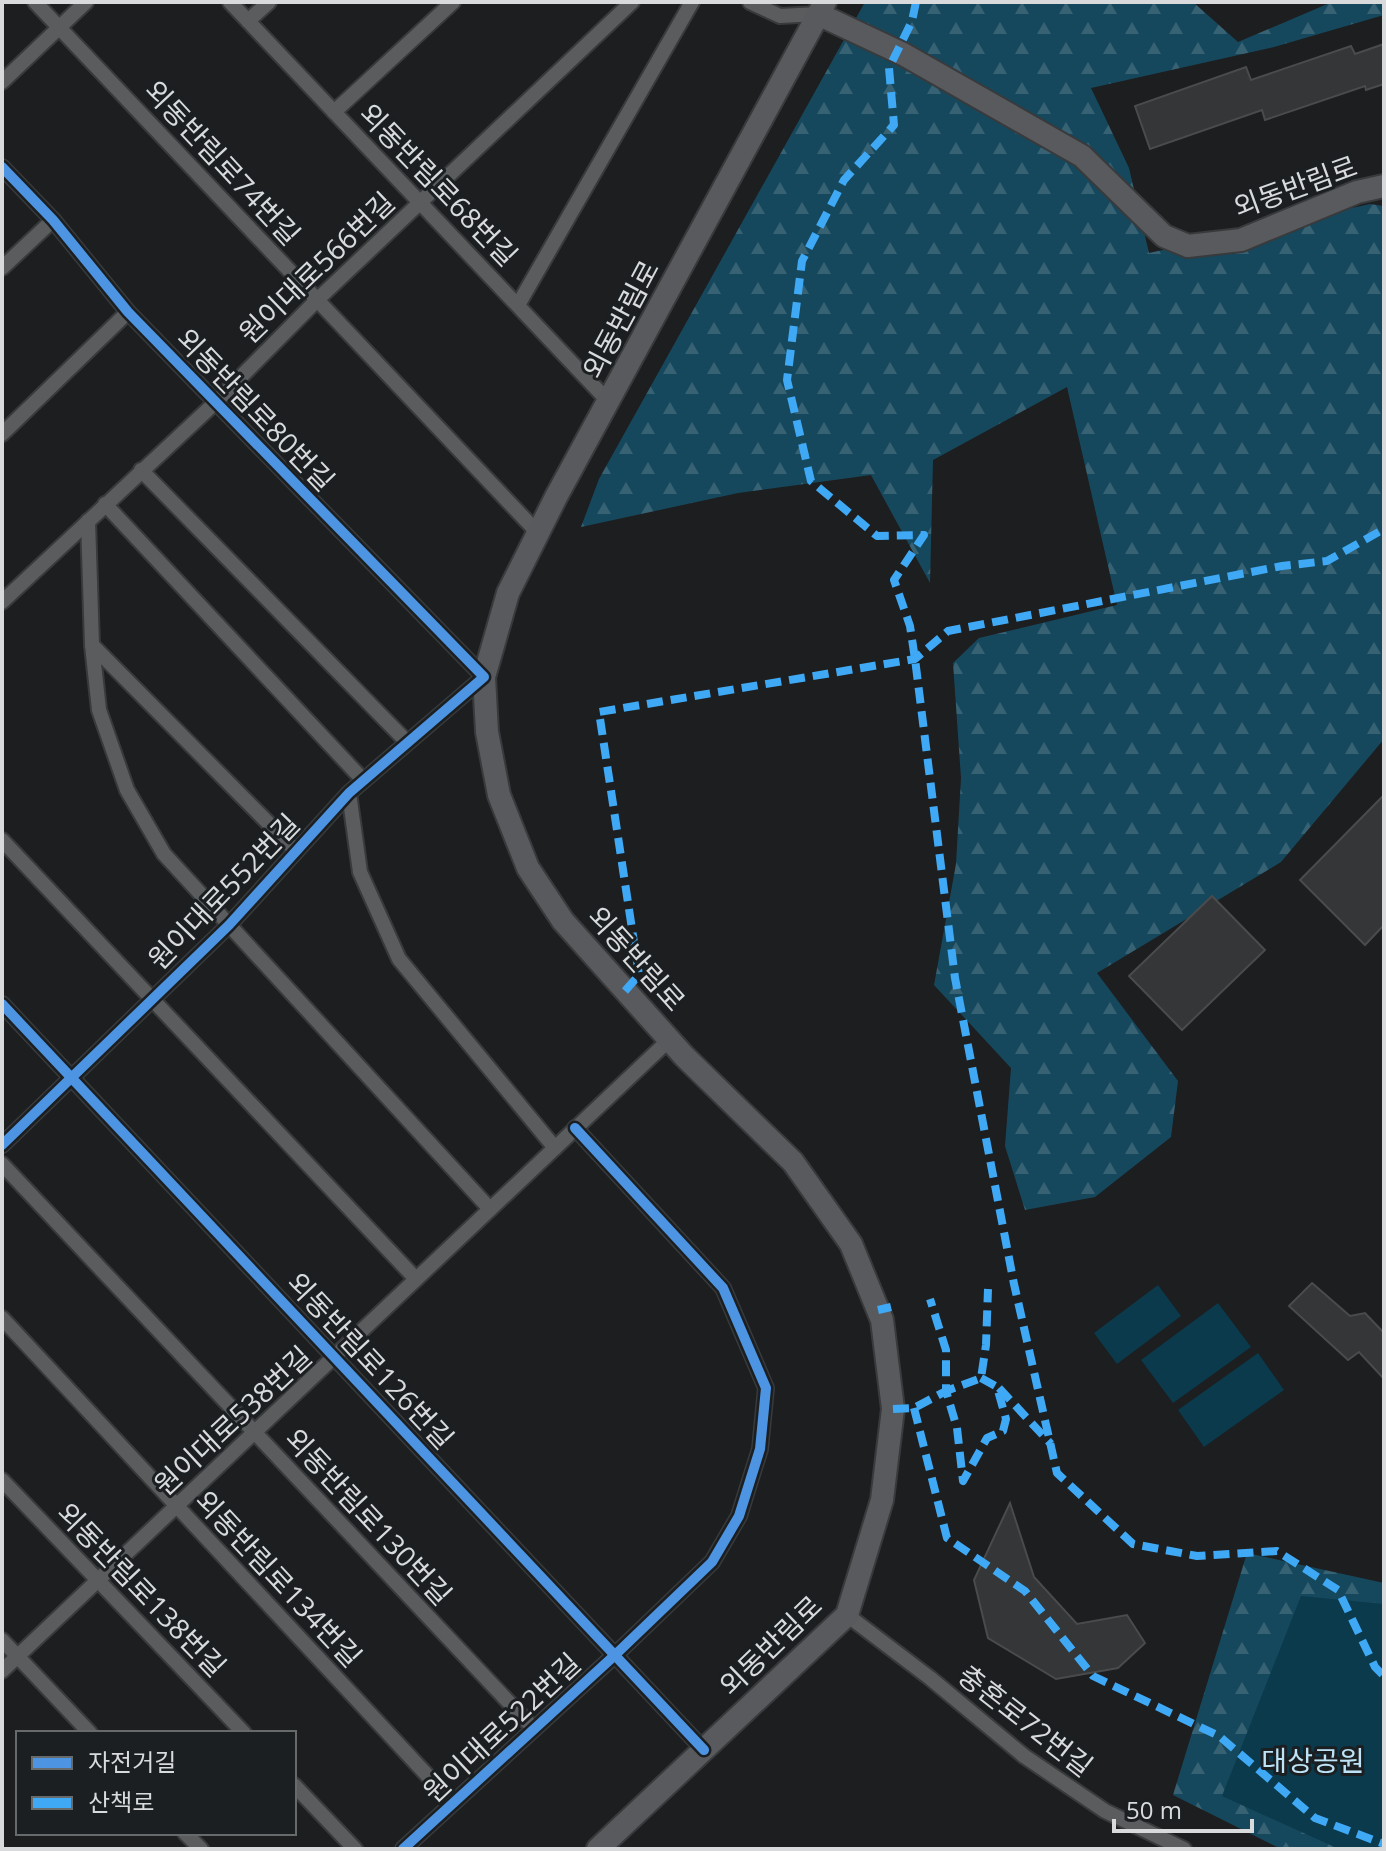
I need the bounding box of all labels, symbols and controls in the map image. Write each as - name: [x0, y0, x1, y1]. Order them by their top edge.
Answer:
- street label: 외동반림로74번길: [137, 71, 309, 253]
- street label: 외동반림로68번길: [352, 94, 526, 274]
- street label: 외동반림로: [1228, 146, 1362, 226]
- street label: 원이대로566번길: [230, 183, 402, 351]
- street label: 외동반림로: [573, 253, 667, 385]
- street label: 외동반림로80번길: [169, 319, 343, 499]
- street label: 원이대로552번길: [139, 805, 307, 977]
- street label: 외동반림로: [580, 897, 694, 1019]
- street label: 외동반림로126번길: [279, 1264, 463, 1456]
- street label: 원이대로538번길: [145, 1337, 319, 1503]
- street label: 외동반림로130번길: [277, 1420, 461, 1612]
- street label: 외동반림로134번길: [187, 1482, 371, 1674]
- street label: 외동반림로138번길: [49, 1494, 235, 1684]
- street label: 외동반림로: [710, 1587, 830, 1703]
- street label: 원이대로522번길: [414, 1644, 588, 1810]
- street label: 충혼로72번길: [951, 1656, 1101, 1784]
- legend: [16, 1731, 296, 1835]
- park label: 대상공원: [1261, 1741, 1365, 1779]
- text: 자전거길: [88, 1745, 176, 1778]
- scale bar: [1114, 1783, 1252, 1833]
- text: 산책로: [88, 1785, 154, 1818]
- text: 50 m: [1126, 1793, 1182, 1826]

